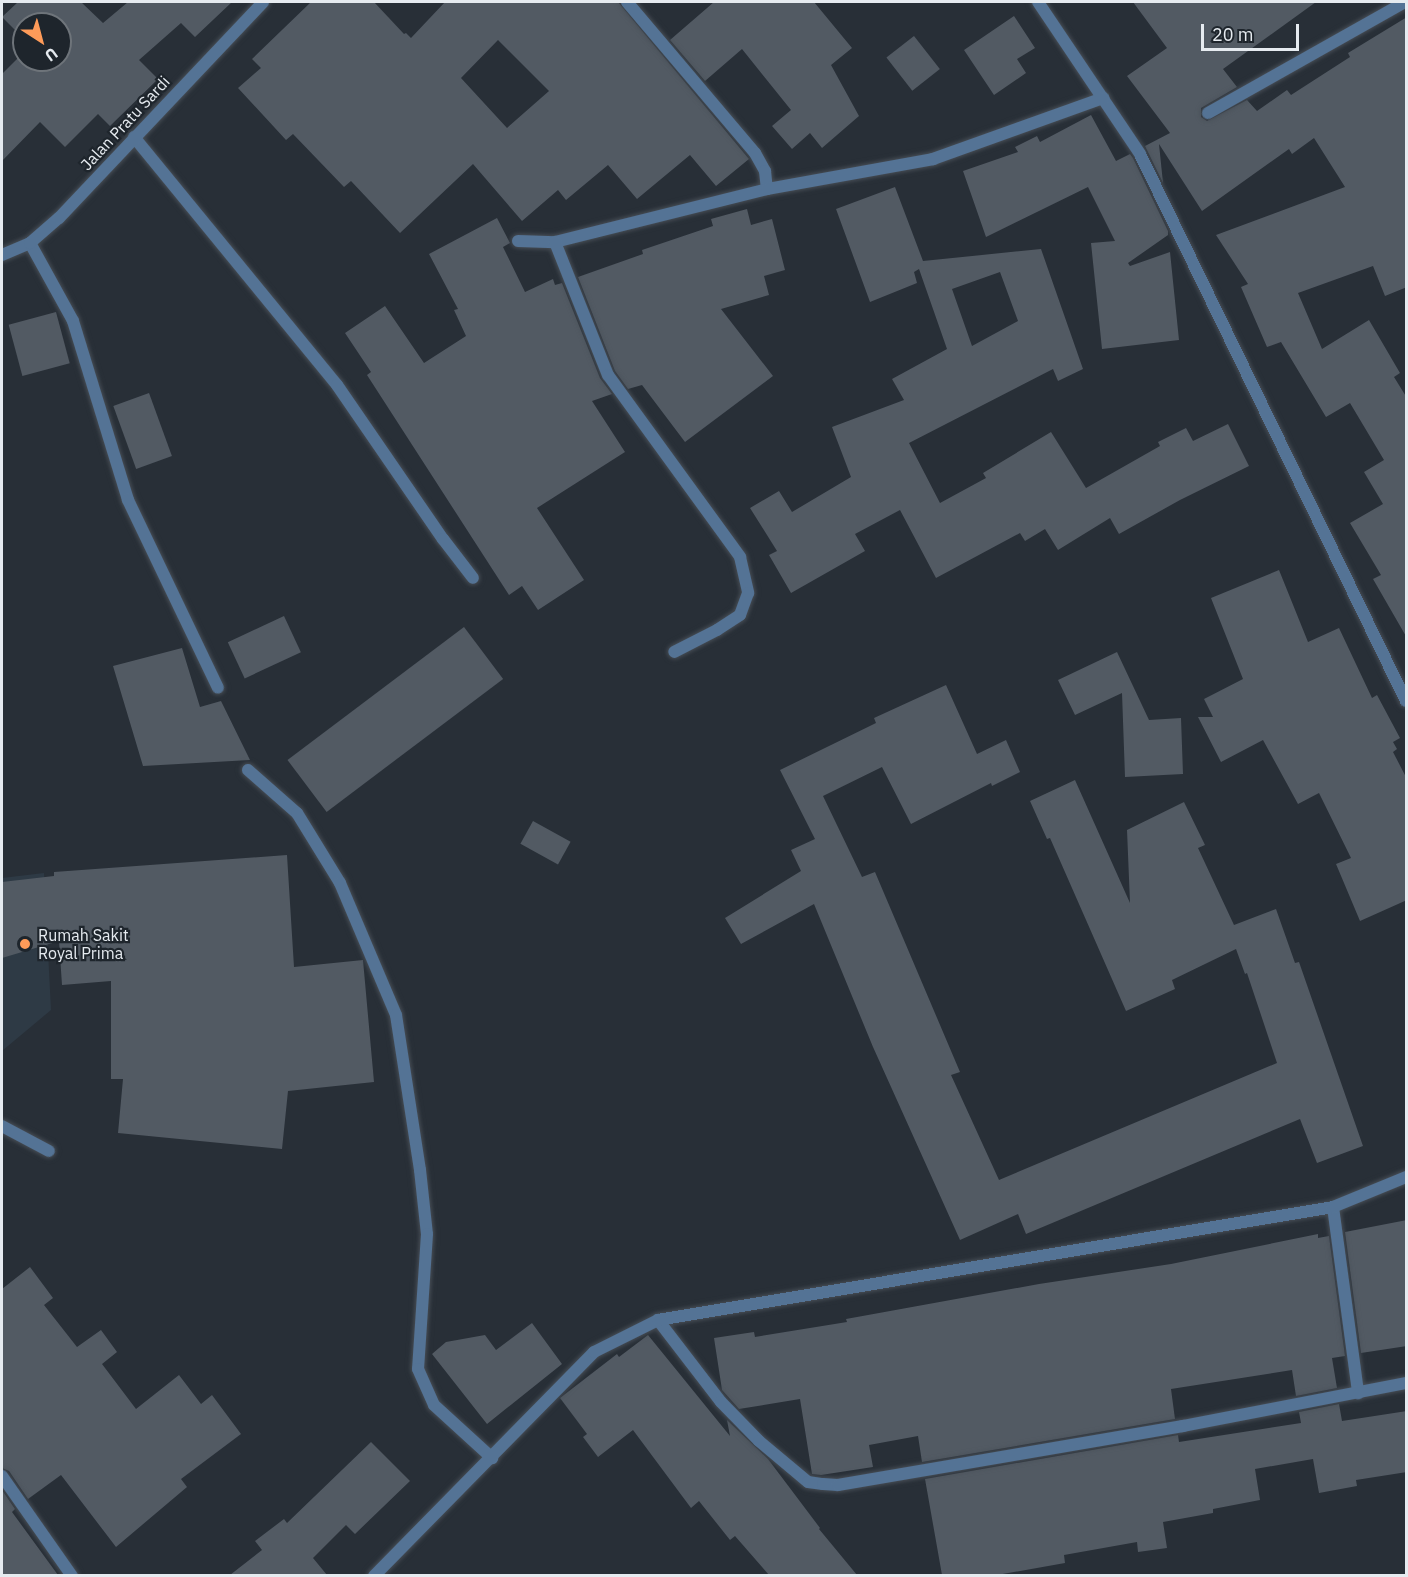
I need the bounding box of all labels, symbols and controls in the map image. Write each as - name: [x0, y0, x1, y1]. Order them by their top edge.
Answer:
- north arrow: [12, 12, 72, 72]
- scale bar: [1204, 12, 1302, 50]
- text: 20 m: [1212, 23, 1254, 46]
- text: U: [41, 44, 62, 66]
- street label: Jalan Pratu Sardi: [76, 72, 174, 174]
- place label: Rumah Sakit Royal Prima: [38, 925, 129, 963]
- marker: Rumah Sakit Royal Prima: [16, 935, 34, 953]

